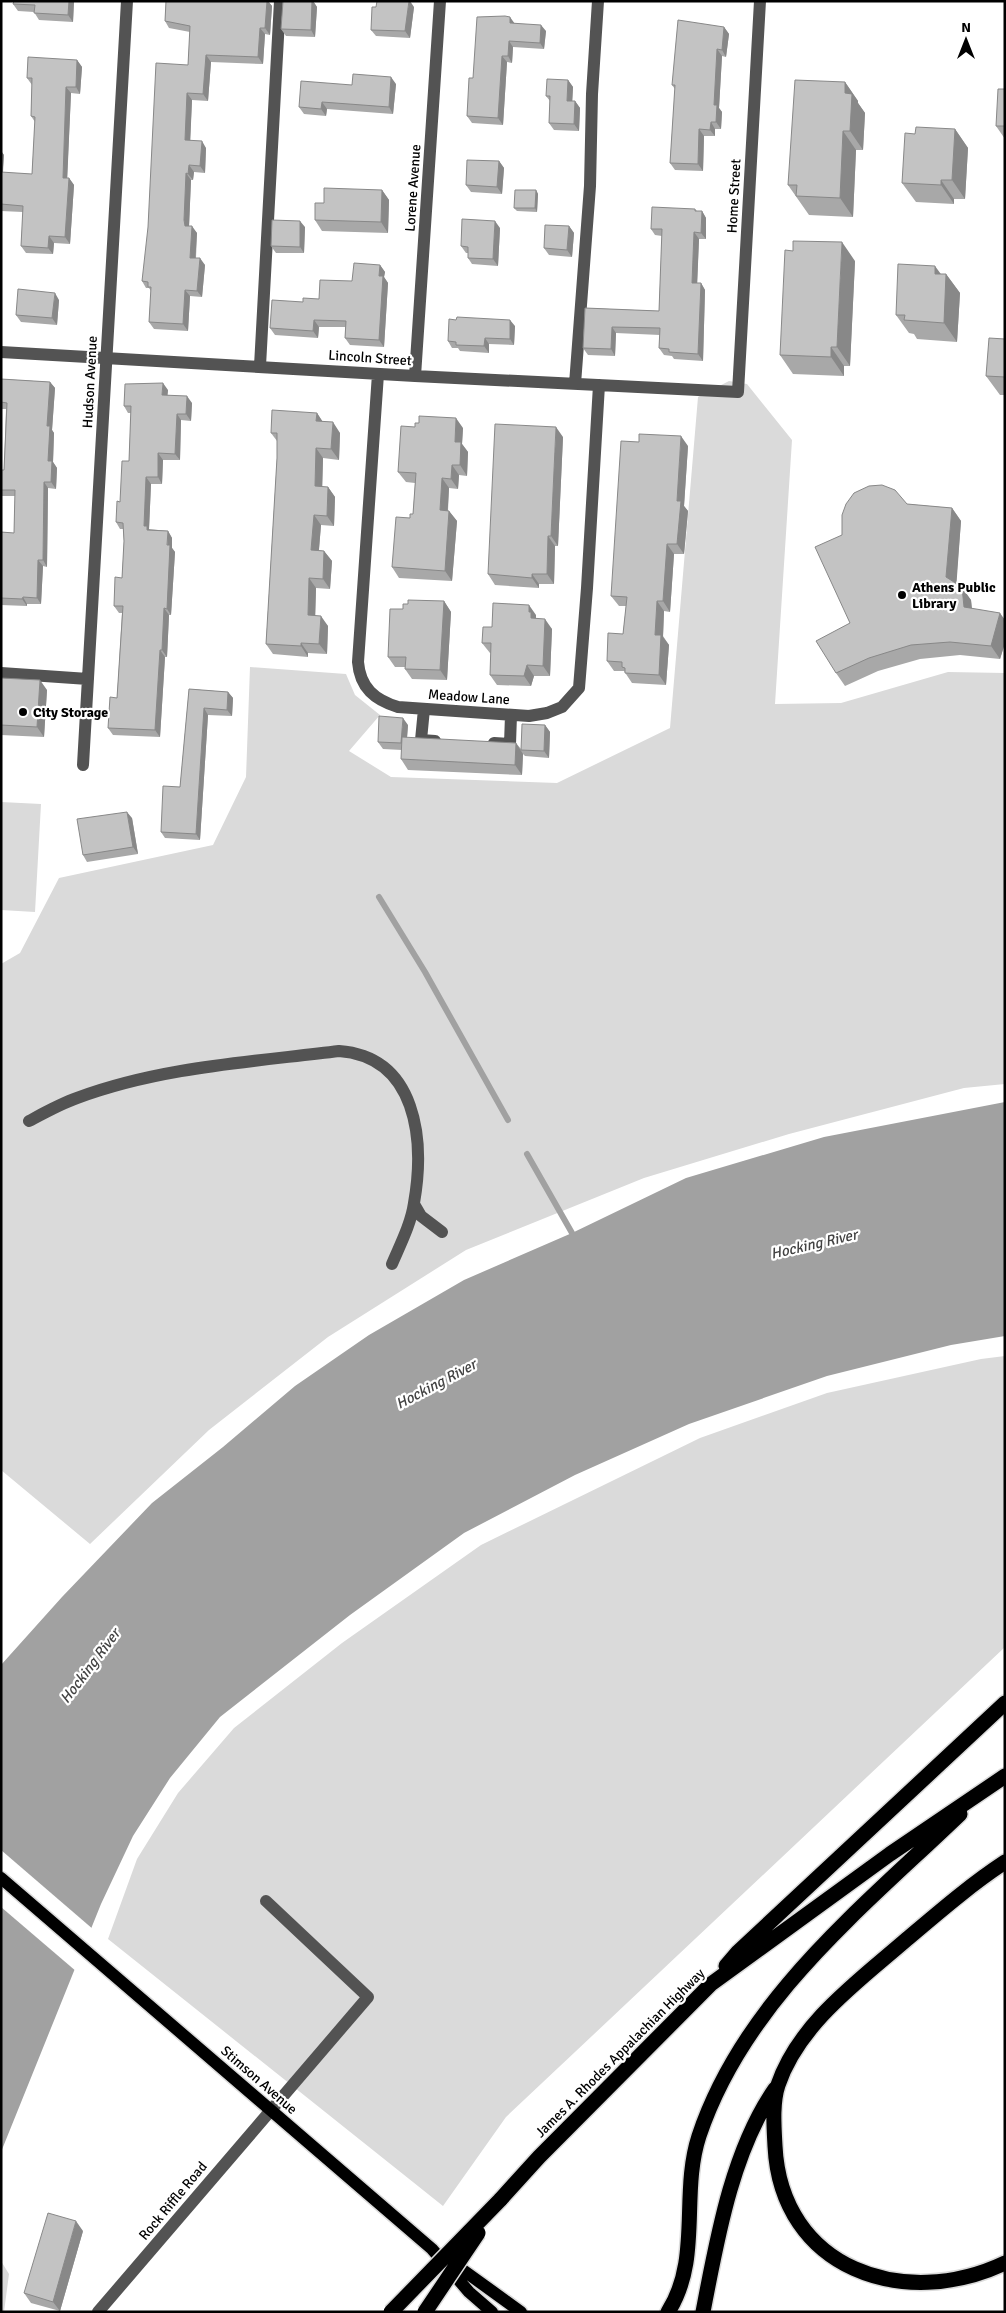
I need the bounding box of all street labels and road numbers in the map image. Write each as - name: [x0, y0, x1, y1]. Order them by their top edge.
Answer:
- street label: Lorene Avenue: [401, 144, 425, 232]
- street label: Home Street: [724, 158, 744, 234]
- street label: Hudson Avenue: [79, 335, 101, 429]
- street label: Lincoln Street: [328, 347, 412, 369]
- street label: Meadow Lane: [427, 686, 511, 708]
- street label: James A. Rhodes Appalachian Highway: [532, 1965, 708, 2141]
- street label: Stimson Avenue: [217, 2042, 301, 2118]
- street label: Rock Riffle Road: [135, 2158, 211, 2244]

